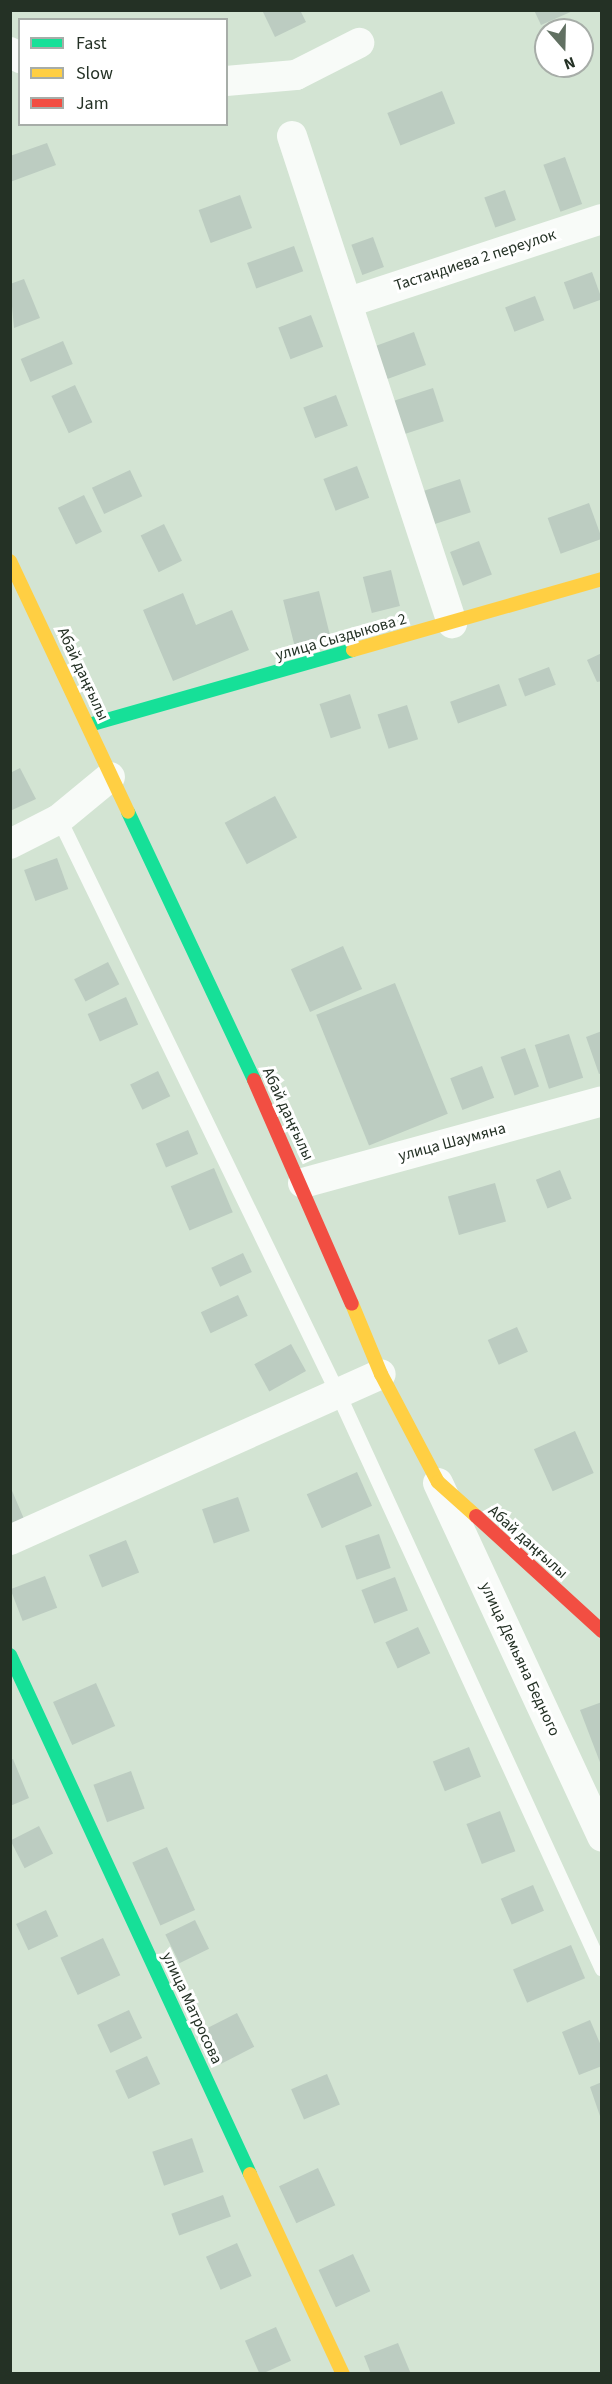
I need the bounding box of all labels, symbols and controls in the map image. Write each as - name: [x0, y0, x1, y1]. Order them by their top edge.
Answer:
- legend: [18, 18, 228, 126]
- north arrow: [534, 18, 594, 78]
- text: Fast: [76, 31, 107, 56]
- text: N: [561, 51, 578, 75]
- text: Slow: [76, 61, 113, 86]
- text: Jam: [76, 91, 109, 116]
- street label: Тастандиева 2 переулок: [392, 225, 558, 295]
- street label: улица Сыздыкова 2: [273, 609, 409, 665]
- street label: Абай даңғылы: [53, 624, 113, 724]
- street label: Абай даңғылы: [258, 1064, 318, 1164]
- street label: улица Шаумяна: [396, 1118, 508, 1166]
- street label: Абай даңғылы: [484, 1501, 572, 1583]
- street label: улица Демьяна Бедного: [476, 1579, 564, 1739]
- street label: улица Матросова: [158, 1949, 226, 2067]

